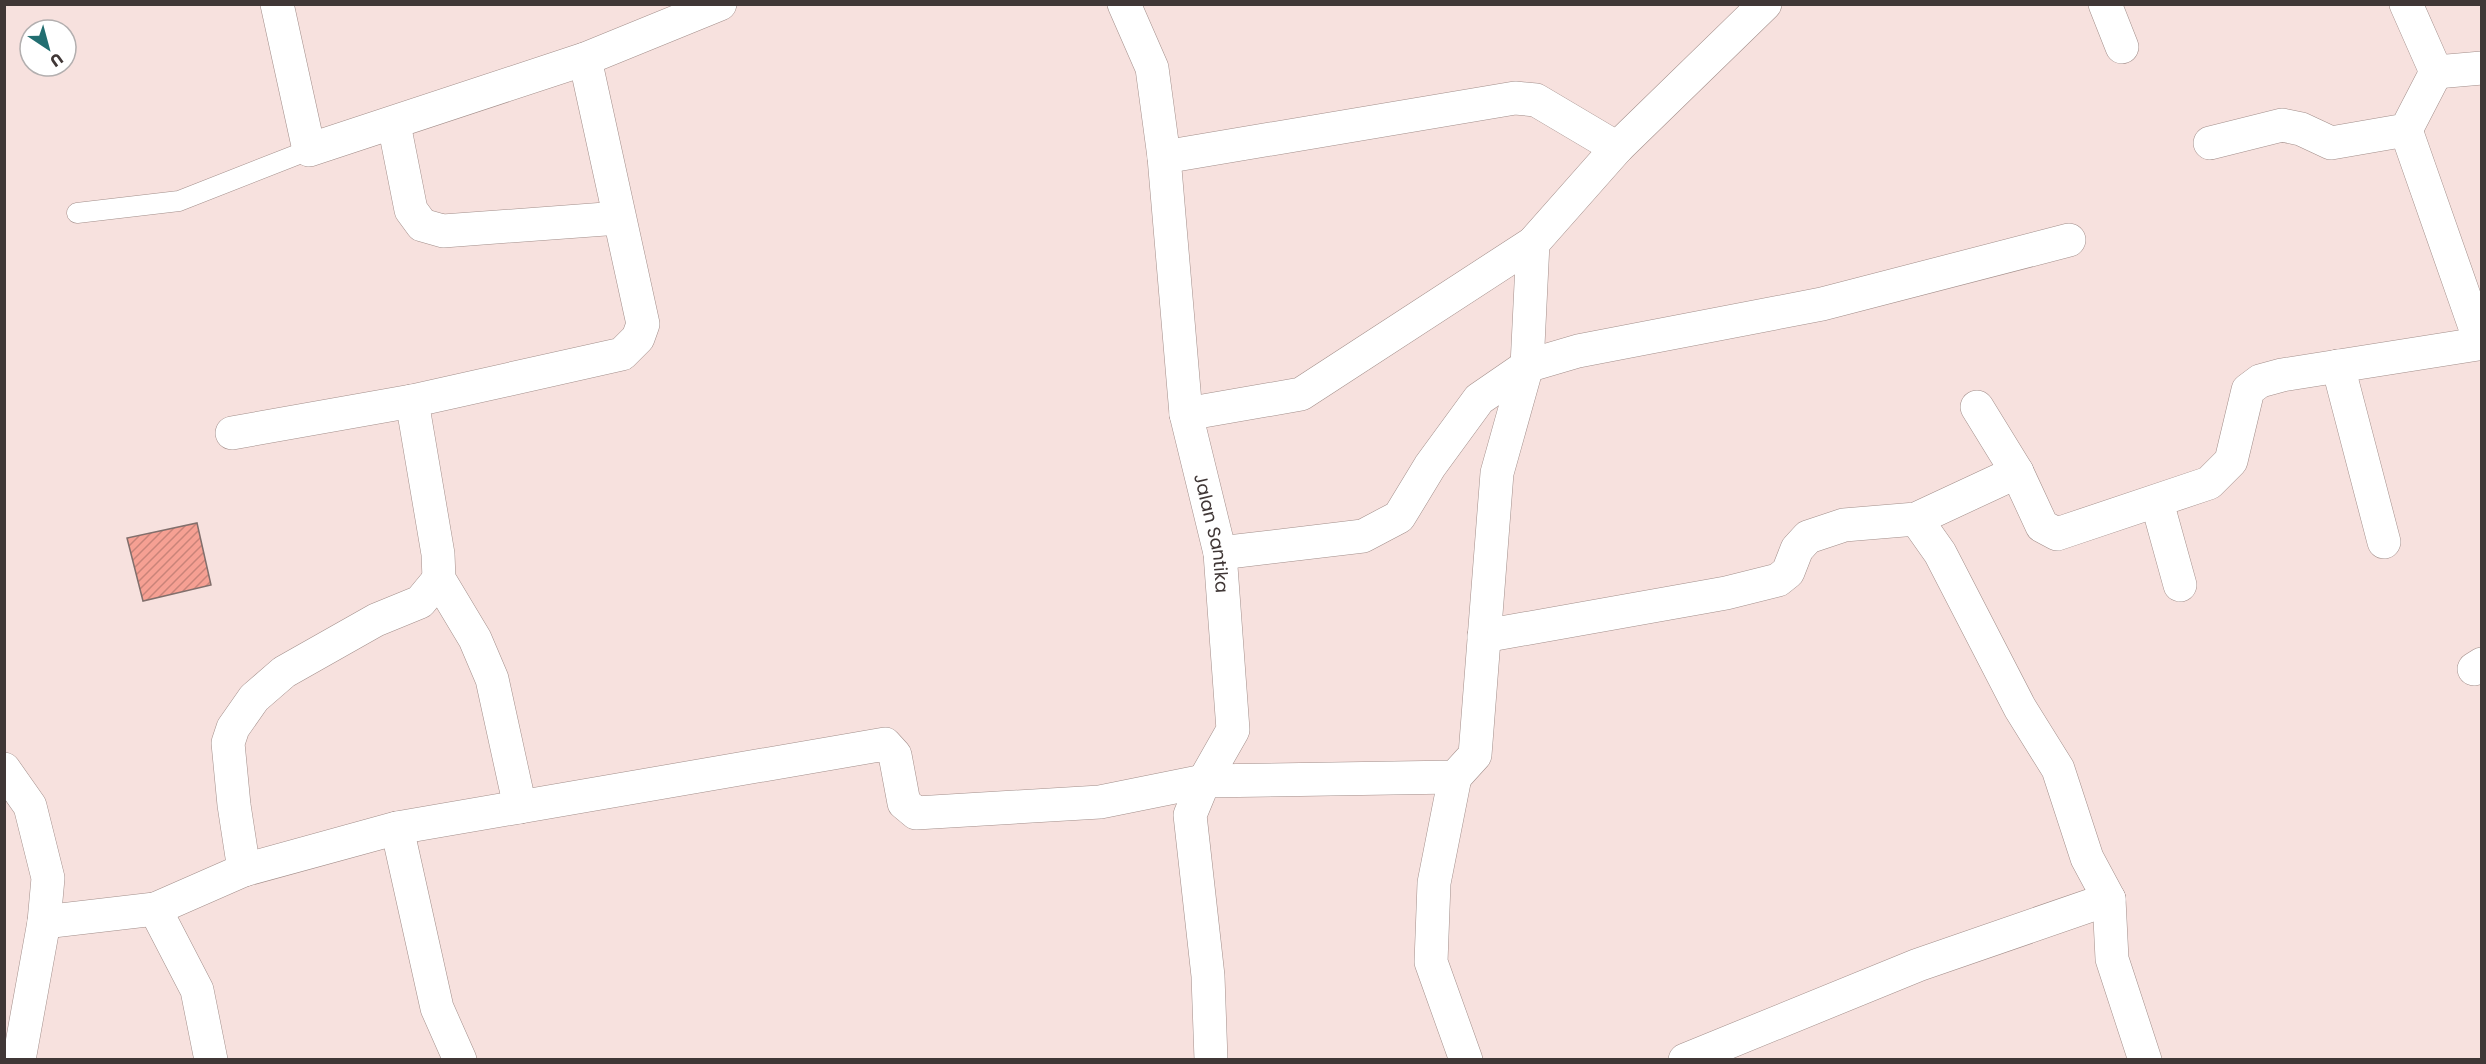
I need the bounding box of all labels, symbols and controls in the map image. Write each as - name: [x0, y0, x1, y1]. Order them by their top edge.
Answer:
- north arrow: [18, 18, 78, 78]
- text: U: [45, 47, 68, 72]
- street label: Jalan Santika: [1189, 471, 1235, 594]

